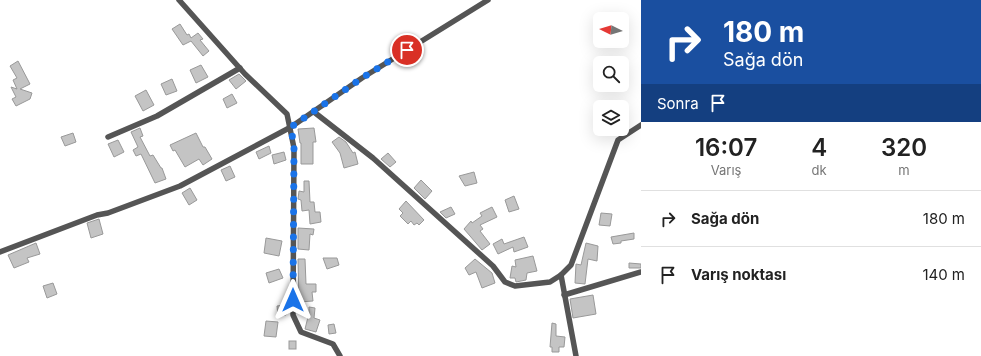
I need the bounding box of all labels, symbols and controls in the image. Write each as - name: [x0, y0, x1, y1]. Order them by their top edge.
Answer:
- north arrow: [593, 12, 629, 48]
- map controls: [593, 12, 629, 136]
- text: 180 m: [723, 15, 804, 49]
- icon: right: [657, 16, 709, 68]
- pin: [390, 33, 424, 67]
- icon: arrive: [396, 39, 418, 61]
- text: Sağa dön: [723, 49, 803, 70]
- button: search: [593, 56, 629, 92]
- icon: arrive: [707, 92, 729, 114]
- text: Sonra: [657, 94, 699, 113]
- button: layers: [593, 100, 629, 136]
- text: 16:07: [695, 133, 757, 162]
- text: 4: [811, 133, 827, 162]
- text: 320: [881, 133, 927, 162]
- text: Varış: [711, 162, 741, 178]
- text: dk: [812, 162, 827, 178]
- text: m: [898, 162, 910, 178]
- icon: right: [657, 208, 679, 230]
- text: Sağa dön: [691, 209, 759, 228]
- text: 180 m: [923, 209, 965, 228]
- icon: arrive: [657, 264, 679, 286]
- text: Varış noktası: [691, 265, 786, 284]
- text: 140 m: [922, 265, 965, 284]
- position arrow: [272, 279, 314, 321]

